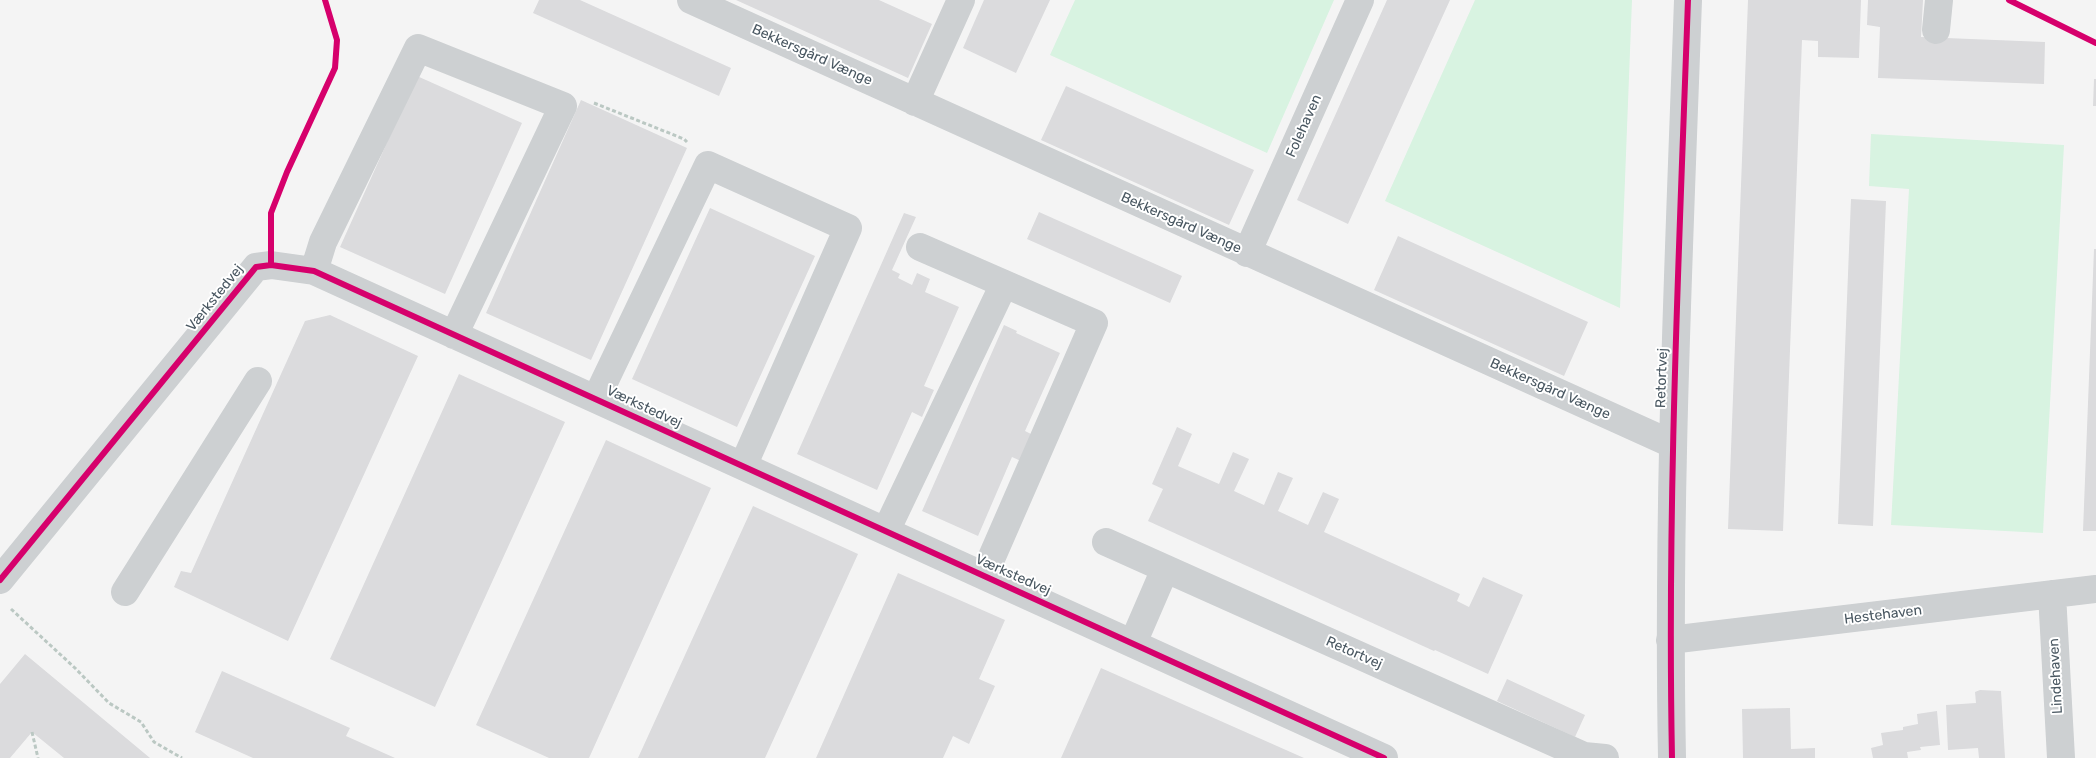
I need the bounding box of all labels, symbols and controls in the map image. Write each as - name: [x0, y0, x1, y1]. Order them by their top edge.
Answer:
- street label: Bekkersgård Vænge: [749, 21, 875, 89]
- street label: Folehaven: [1283, 92, 1325, 160]
- street label: Bekkersgård Vænge: [1118, 189, 1244, 257]
- street label: Værkstedvej: [183, 261, 247, 335]
- street label: Retortvej: [1653, 348, 1671, 408]
- street label: Bekkersgård Vænge: [1487, 355, 1613, 423]
- street label: Værkstedvej: [604, 382, 684, 432]
- street label: Værkstedvej: [973, 551, 1053, 599]
- street label: Hestehaven: [1843, 602, 1923, 628]
- street label: Retortvej: [1323, 633, 1385, 673]
- street label: Lindehaven: [2046, 638, 2066, 714]

